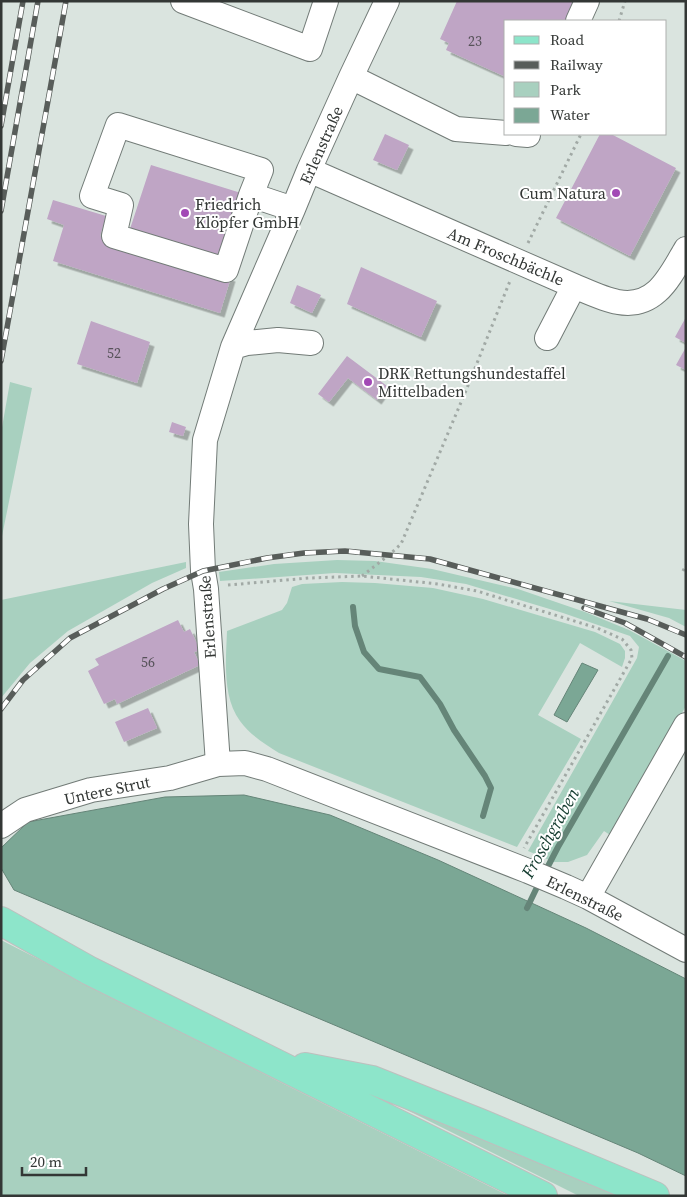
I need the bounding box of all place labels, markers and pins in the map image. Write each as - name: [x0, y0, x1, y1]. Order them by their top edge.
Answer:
- place label: Cum Natura: [520, 182, 607, 204]
- marker: Cum Natura: [610, 187, 622, 199]
- place label: Friedrich Klöpfer GmbH: [195, 193, 299, 233]
- marker: Friedrich Klöpfer GmbH: [179, 207, 191, 219]
- place label: DRK Rettungshundestaffel Mittelbaden: [378, 362, 566, 402]
- marker: DRK Rettungshundestaffel Mittelbaden: [362, 376, 374, 388]

